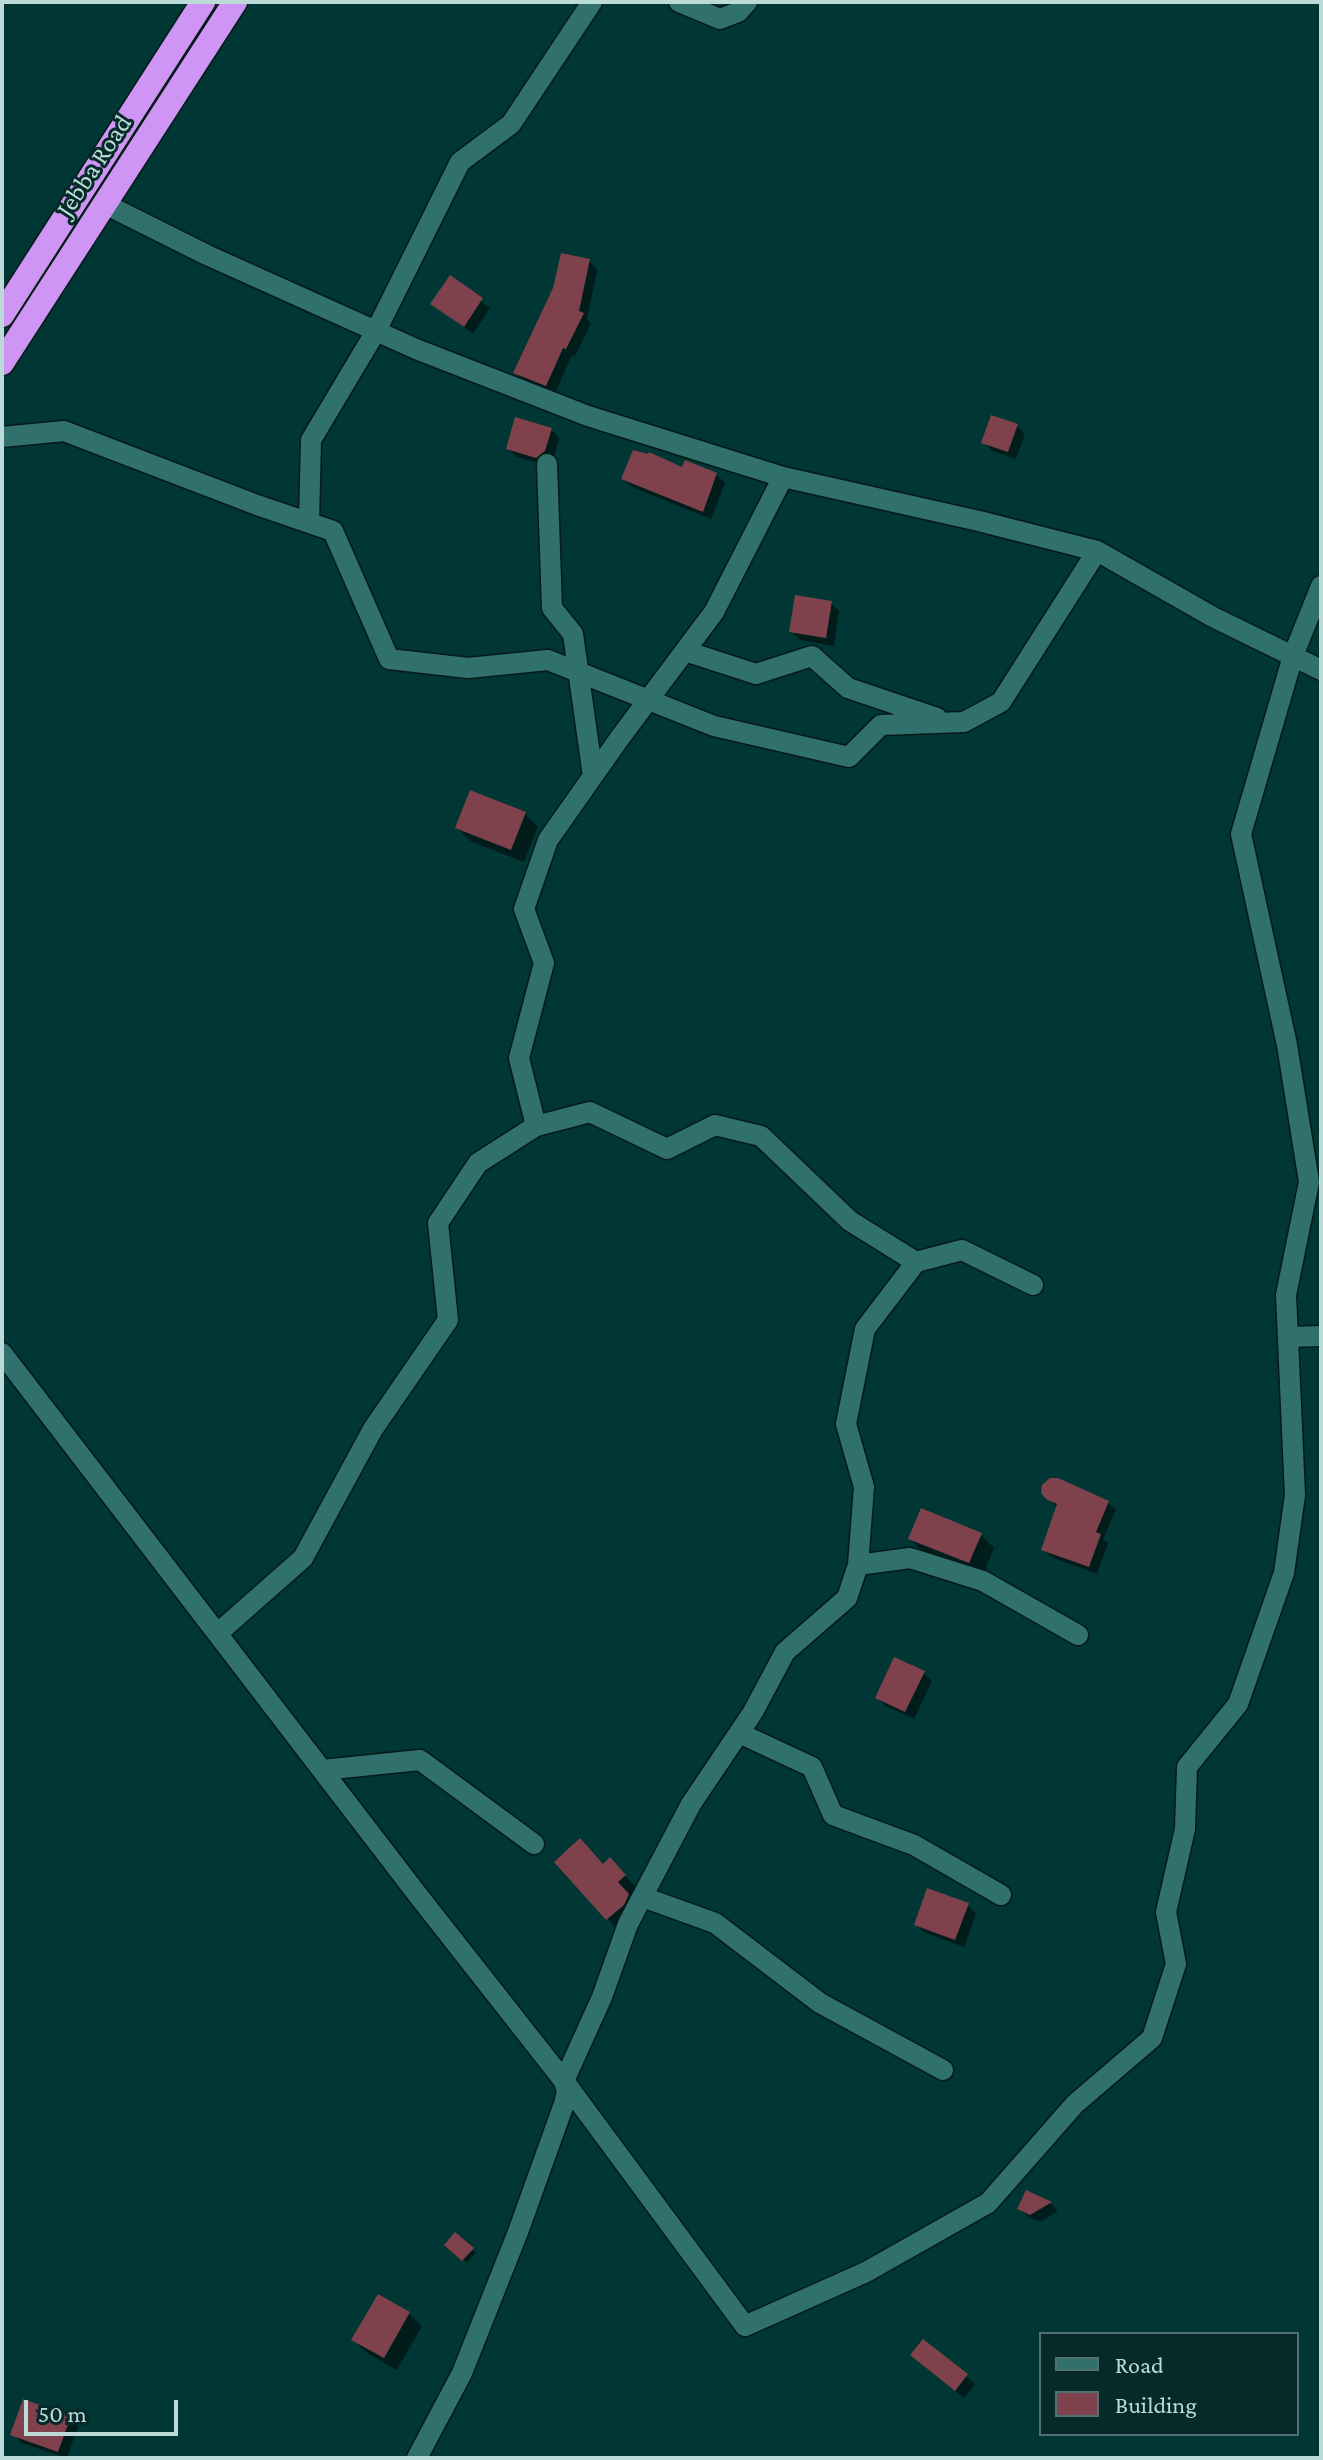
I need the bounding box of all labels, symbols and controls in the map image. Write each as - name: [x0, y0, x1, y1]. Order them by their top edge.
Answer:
- street label: Jebba Road: [50, 109, 138, 223]
- legend: [1039, 2332, 1299, 2436]
- text: Road: [1115, 2351, 1164, 2378]
- scale bar: [28, 2384, 182, 2434]
- text: Building: [1115, 2391, 1197, 2418]
- text: 50 m: [38, 2400, 87, 2427]

